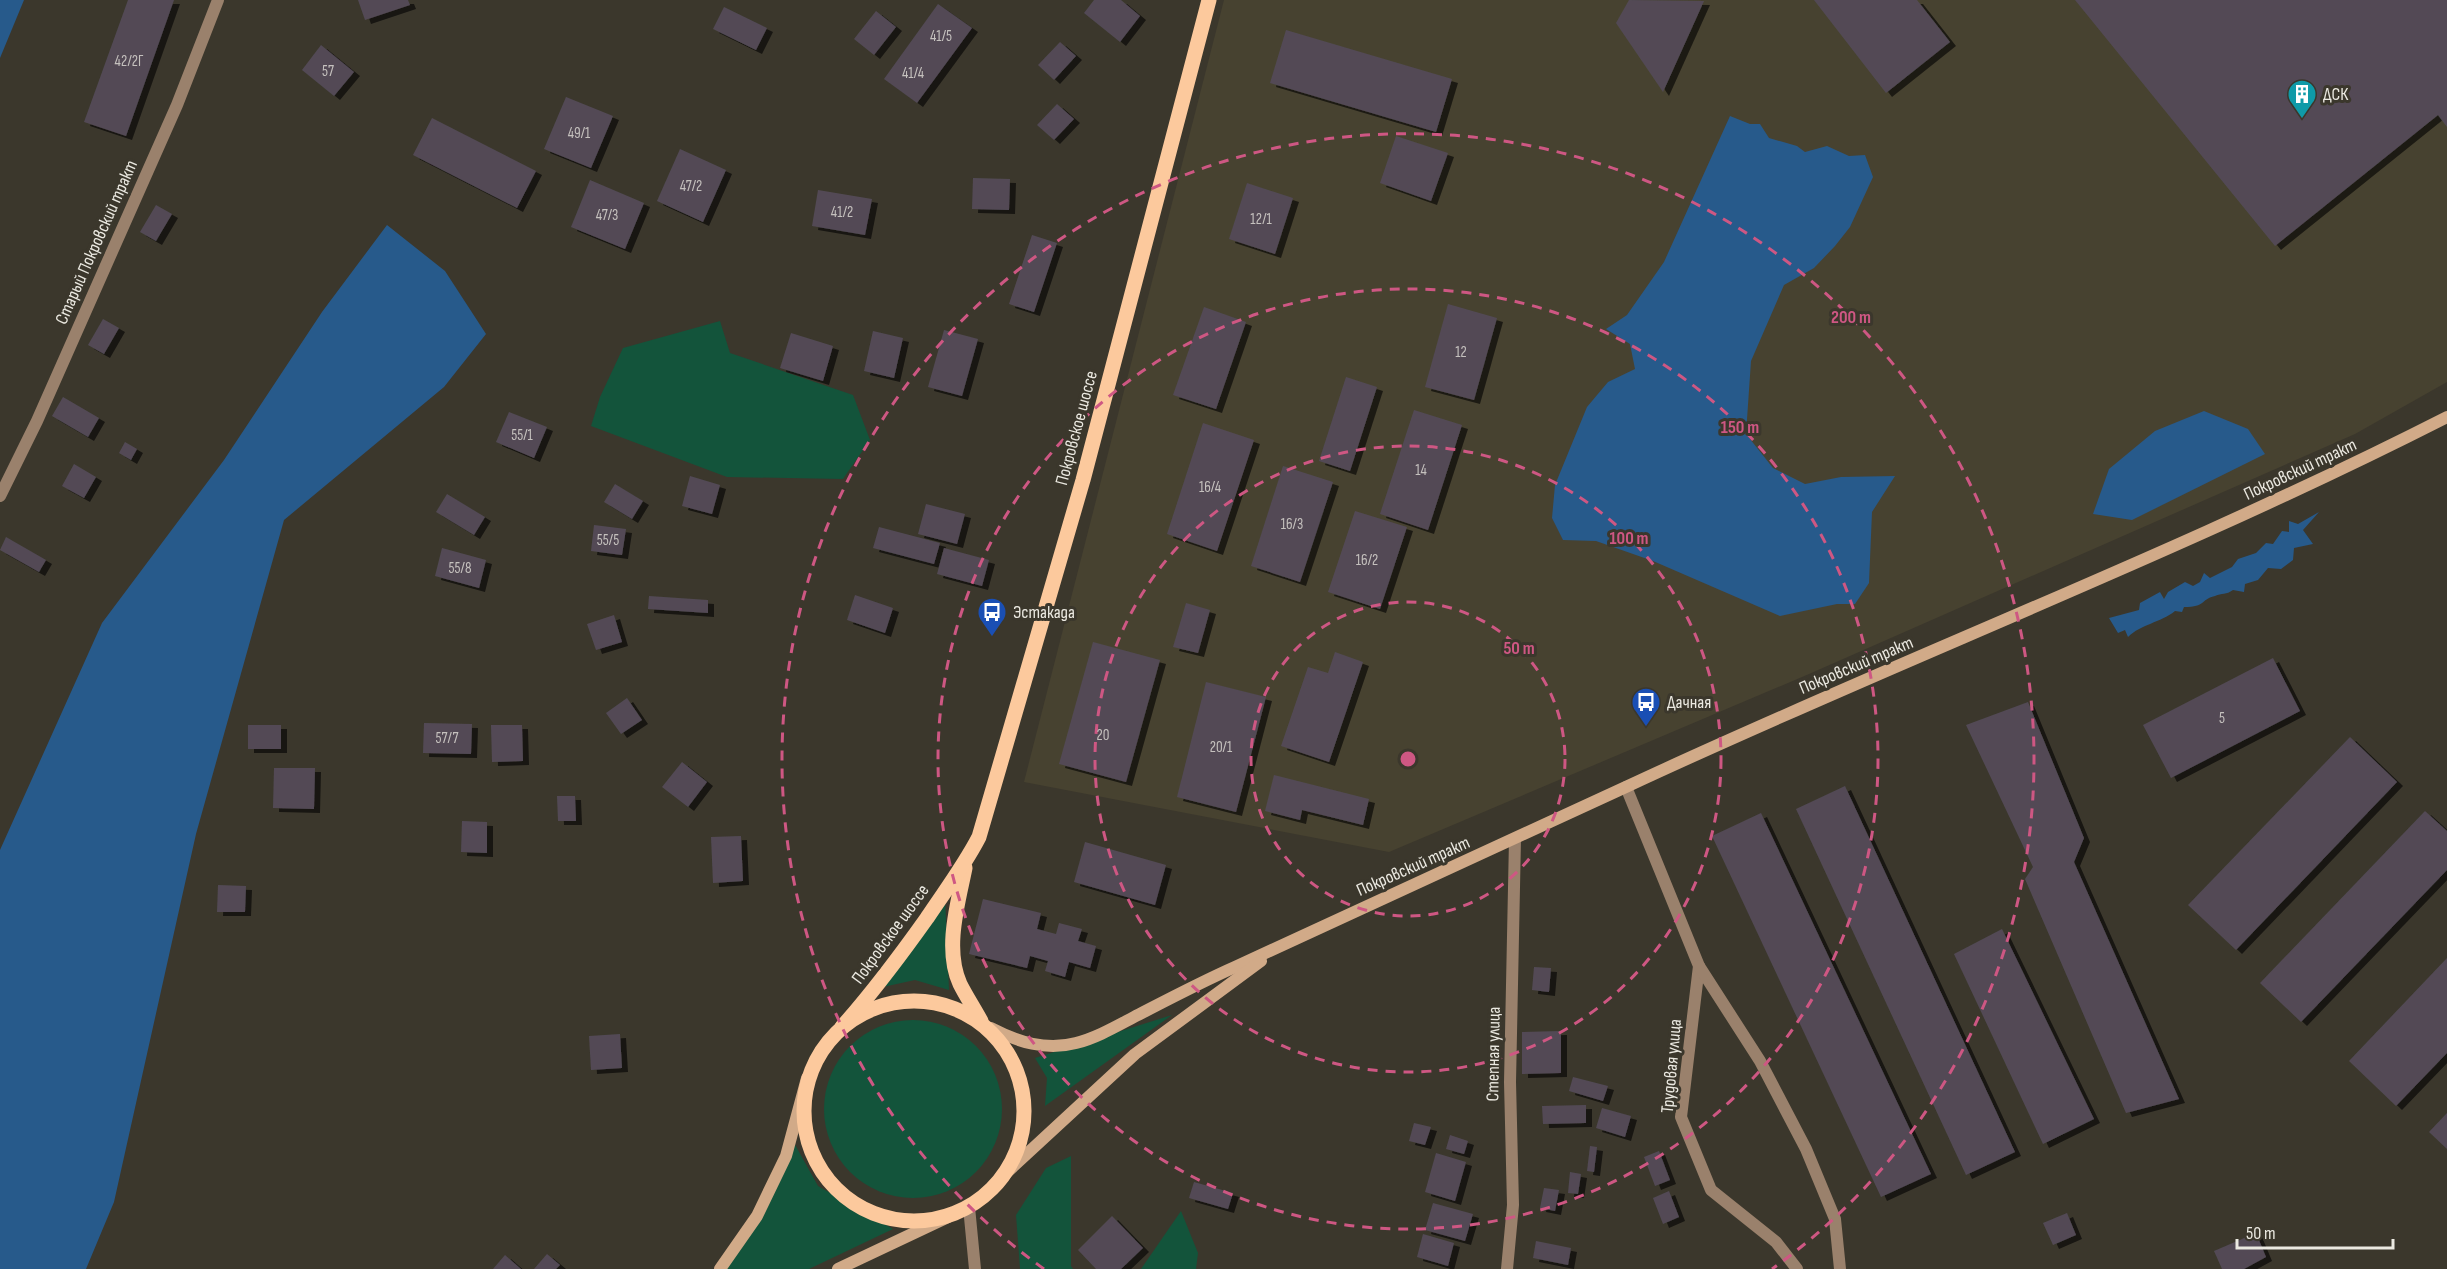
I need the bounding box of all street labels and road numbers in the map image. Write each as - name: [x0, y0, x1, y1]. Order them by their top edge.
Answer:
- street label: Старый Покровский тракт: [51, 157, 142, 327]
- street label: Покровское шоссе: [1051, 369, 1102, 488]
- street label: Покровский тракт: [2240, 434, 2360, 505]
- street label: Покровский тракт: [1796, 632, 1916, 699]
- street label: Покровский тракт: [1353, 832, 1473, 901]
- street label: Покровское шоссе: [847, 881, 933, 988]
- street label: Степная улица: [1482, 1006, 1505, 1102]
- street label: Трудовая улица: [1657, 1018, 1686, 1114]

